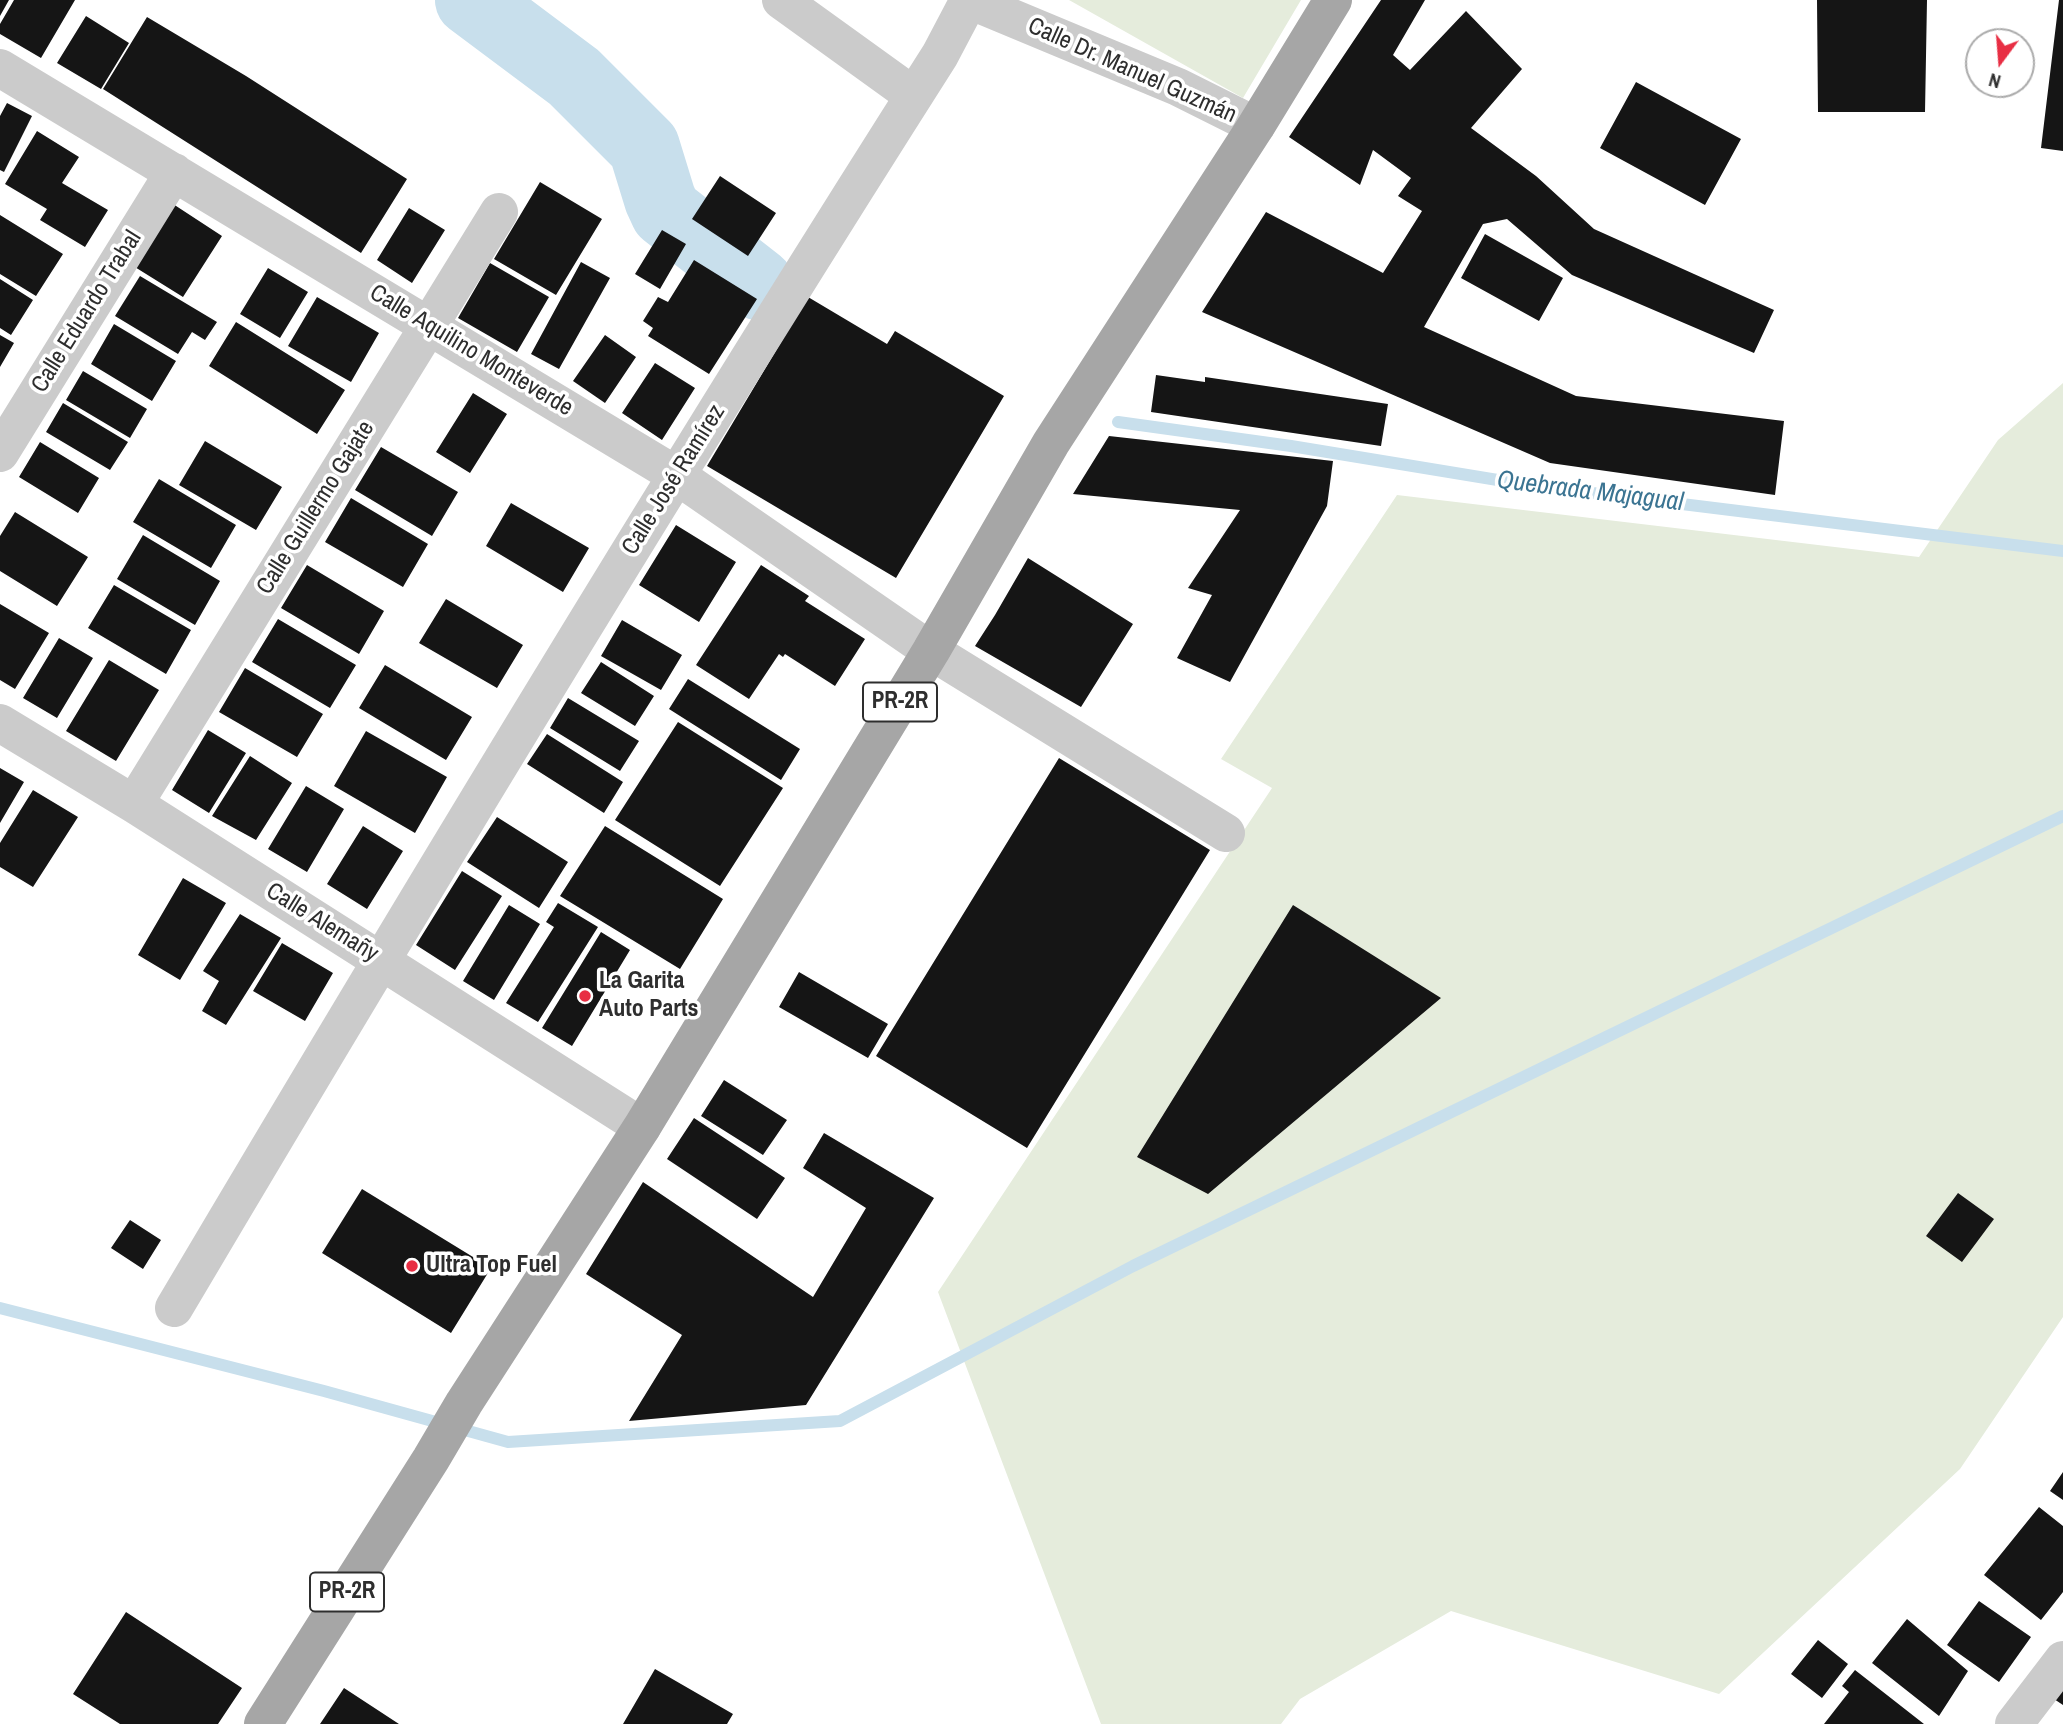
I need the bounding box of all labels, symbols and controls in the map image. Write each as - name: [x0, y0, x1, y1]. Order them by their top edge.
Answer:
- street label: Calle Dr. Manuel Guzmán: [1023, 12, 1241, 130]
- north arrow: [1965, 28, 2035, 98]
- text: N: [1986, 67, 2004, 95]
- street label: Calle Eduardo Trabal: [26, 226, 148, 398]
- street label: Calle Aquilino Monteverde: [364, 279, 578, 423]
- street label: Calle José Ramírez: [616, 400, 732, 560]
- street label: Calle Guillermo Gajate: [251, 416, 381, 600]
- water label: Quebrada Majagual: [1495, 465, 1685, 519]
- road number: PR-2R: [863, 682, 937, 722]
- street label: Calle Alemañy: [261, 877, 383, 969]
- place label: La Garita Auto Parts: [599, 968, 699, 1024]
- marker: La Garita Auto Parts: [577, 988, 593, 1004]
- place label: Ultra Top Fuel: [426, 1252, 557, 1280]
- marker: Ultra Top Fuel: [404, 1258, 420, 1274]
- road number: PR-2R: [310, 1572, 384, 1611]

